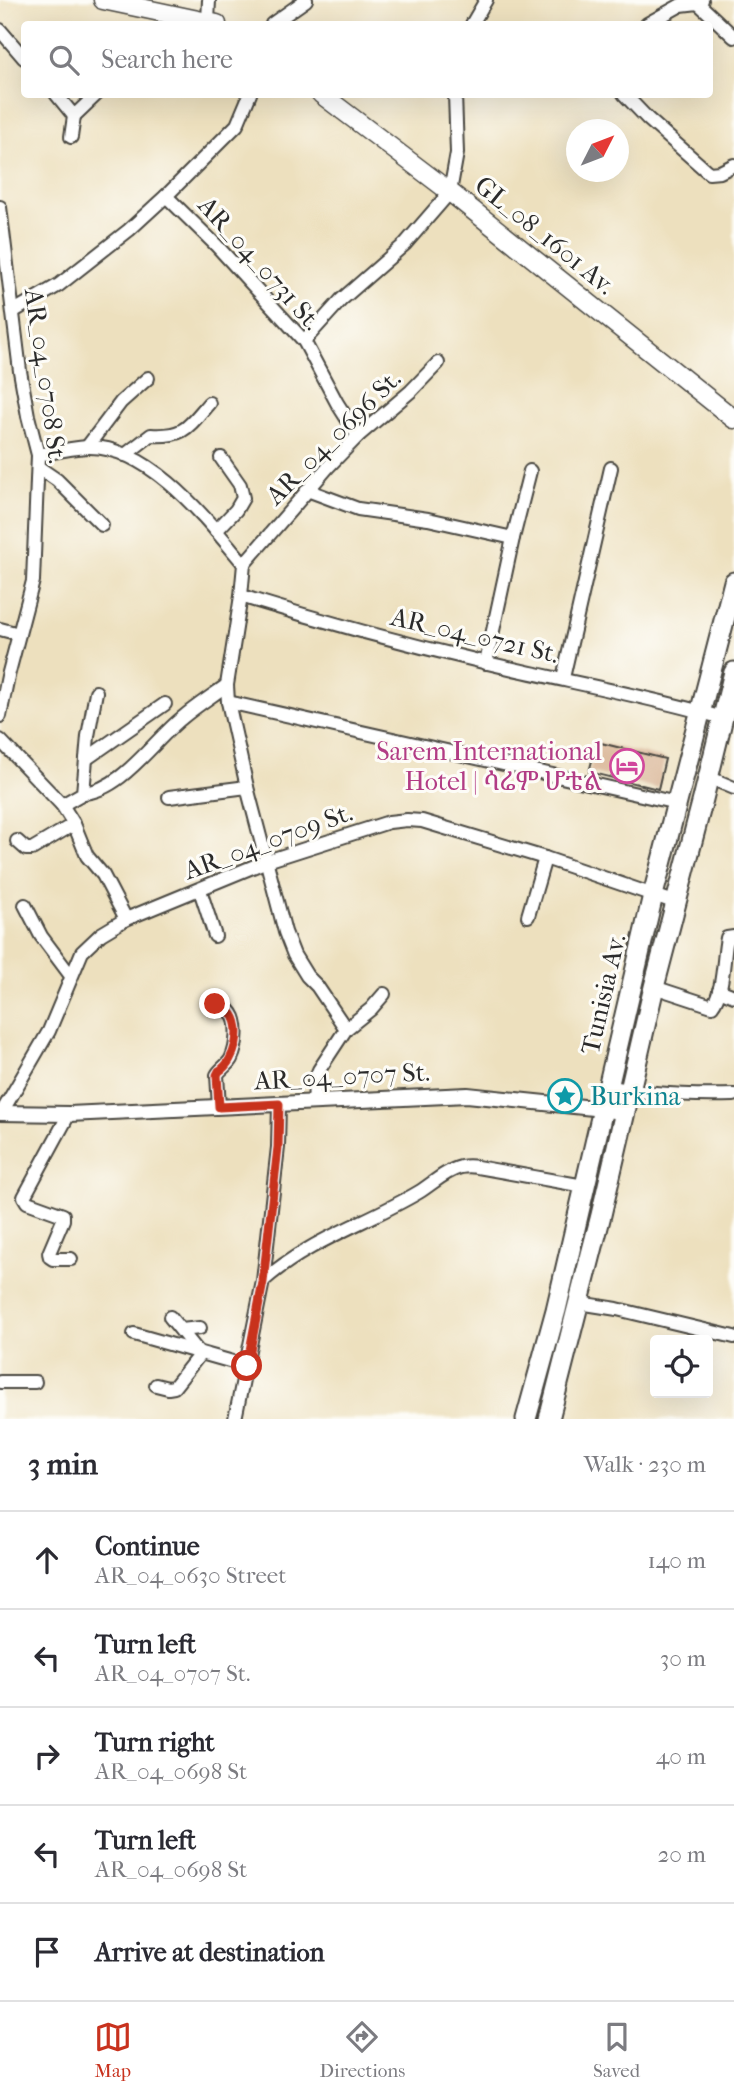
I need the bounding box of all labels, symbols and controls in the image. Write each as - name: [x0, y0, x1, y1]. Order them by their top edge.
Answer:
- search box: [21, 21, 713, 98]
- icon: search: [45, 41, 83, 79]
- text: Search here: [101, 44, 233, 75]
- north arrow: [566, 119, 629, 182]
- street label: GL_08_1601 Av.: [469, 170, 621, 301]
- street label: AR_04_0731 St.: [191, 189, 328, 336]
- street label: AR_04_0708 St.: [18, 286, 73, 465]
- street label: AR_04_0696 St.: [259, 363, 407, 512]
- street label: AR_04_0721 St.: [387, 601, 562, 670]
- place label: Sarem International Hotel | ሳሬም ሆቴል: [376, 736, 602, 797]
- hotel icon: Sarem International Hotel | ሳሬም ሆቴል: [608, 747, 646, 785]
- street label: AR_04_0709 St.: [179, 797, 357, 887]
- street label: Tunisia Av.: [575, 931, 632, 1057]
- route end: [199, 988, 230, 1019]
- street label: AR_04_0707 St.: [252, 1056, 431, 1097]
- place icon: Burkina: [546, 1077, 584, 1115]
- place label: Burkina: [590, 1081, 682, 1112]
- map controls: [650, 1335, 713, 1398]
- button: locate: [650, 1335, 713, 1398]
- route start: [231, 1350, 262, 1381]
- text: 3 min: [28, 1447, 98, 1482]
- text: Walk · 230 m: [584, 1451, 706, 1478]
- text: Continue: [95, 1531, 200, 1562]
- icon: ahead: [28, 1541, 66, 1579]
- text: 140 m: [647, 1547, 706, 1574]
- text: AR_04_0630 Street: [95, 1562, 286, 1589]
- text: Turn left: [95, 1629, 196, 1660]
- icon: left: [28, 1639, 66, 1677]
- text: 30 m: [660, 1645, 706, 1672]
- text: AR_04_0707 St.: [95, 1660, 250, 1687]
- text: Turn right: [95, 1727, 215, 1758]
- icon: right: [28, 1737, 66, 1775]
- text: 40 m: [656, 1743, 706, 1770]
- text: AR_04_0698 St: [95, 1758, 247, 1785]
- text: Turn left: [95, 1825, 196, 1856]
- icon: left: [28, 1835, 66, 1873]
- text: 20 m: [657, 1841, 706, 1868]
- text: AR_04_0698 St: [95, 1856, 247, 1883]
- icon: arrive: [28, 1933, 66, 1971]
- text: Arrive at destination: [95, 1937, 325, 1968]
- tab: Map: [94, 2018, 132, 2082]
- tab: Directions: [320, 2018, 405, 2082]
- tab: Saved: [593, 2018, 640, 2082]

